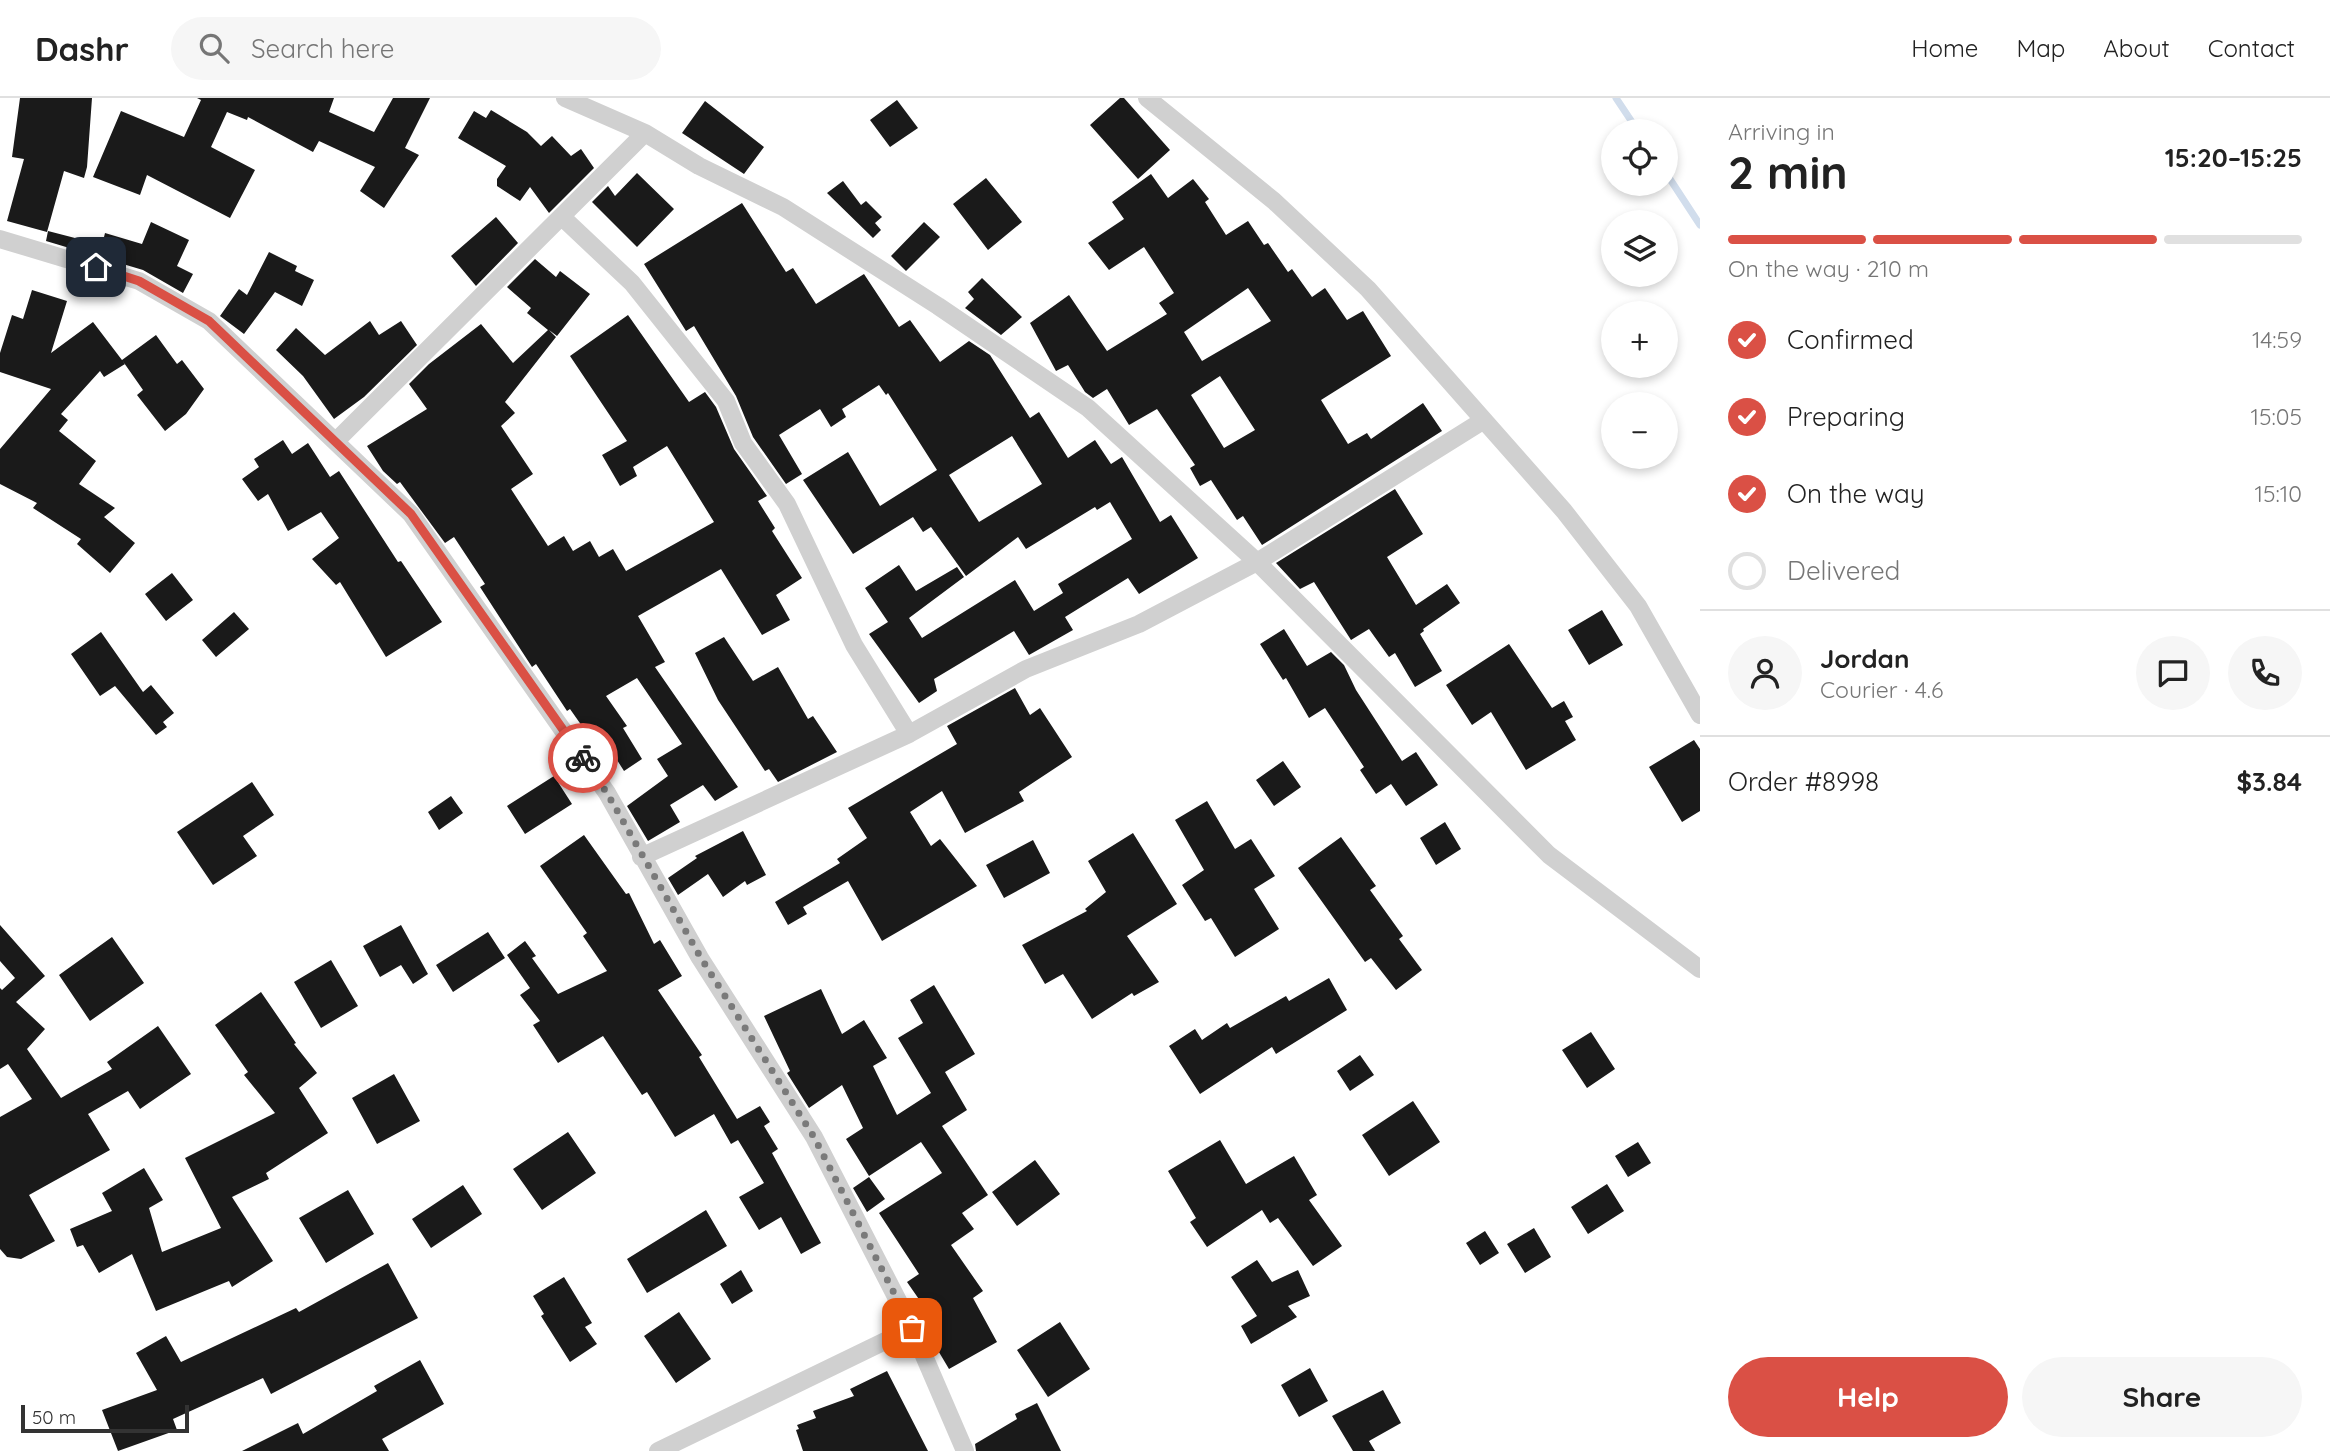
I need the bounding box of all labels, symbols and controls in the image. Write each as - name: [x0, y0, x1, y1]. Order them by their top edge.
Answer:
- search box: [171, 17, 661, 80]
- text: Dashr: [35, 28, 129, 69]
- icon: search: [195, 29, 233, 67]
- text: Search here: [251, 32, 394, 65]
- text: Home: [1911, 33, 1978, 63]
- text: Map: [2016, 33, 2065, 63]
- text: About: [2103, 33, 2170, 63]
- text: Contact: [2208, 33, 2295, 63]
- text: Arriving in: [1728, 117, 1835, 146]
- map controls: [1601, 119, 1678, 469]
- button: locate: [1601, 119, 1678, 196]
- text: 15:20–15:25: [2165, 141, 2302, 174]
- text: 2 min: [1728, 143, 1848, 201]
- button: layers: [1601, 210, 1678, 287]
- pin: [66, 237, 126, 297]
- icon: home: [77, 248, 115, 286]
- text: On the way · 210 m: [1728, 254, 1929, 283]
- button: +: [1601, 301, 1678, 378]
- icon: check: [1728, 321, 1766, 359]
- text: Confirmed: [1787, 323, 1914, 356]
- text: 14:59: [2252, 325, 2302, 354]
- button: −: [1601, 392, 1678, 469]
- icon: check: [1728, 398, 1766, 436]
- text: Preparing: [1787, 400, 1905, 433]
- text: 15:05: [2250, 402, 2302, 431]
- icon: check: [1728, 475, 1766, 513]
- text: On the way: [1787, 477, 1925, 510]
- text: 15:10: [2254, 479, 2302, 508]
- text: Delivered: [1787, 554, 1900, 587]
- button: person: [1728, 636, 1802, 710]
- button: chat: [2136, 636, 2210, 710]
- button: phone: [2228, 636, 2302, 710]
- text: Jordan: [1820, 642, 1909, 675]
- text: Courier · 4.6: [1820, 675, 1943, 704]
- courier: [548, 723, 618, 793]
- icon: bike: [564, 739, 602, 777]
- text: Order #8998: [1728, 765, 1879, 798]
- text: $3.84: [2237, 765, 2302, 798]
- pin: [882, 1298, 942, 1358]
- icon: bag: [893, 1309, 931, 1347]
- button: Help: [1728, 1357, 2008, 1437]
- button: Share: [2022, 1357, 2302, 1437]
- scale bar: [21, 1402, 189, 1434]
- text: 50 m: [32, 1405, 76, 1429]

